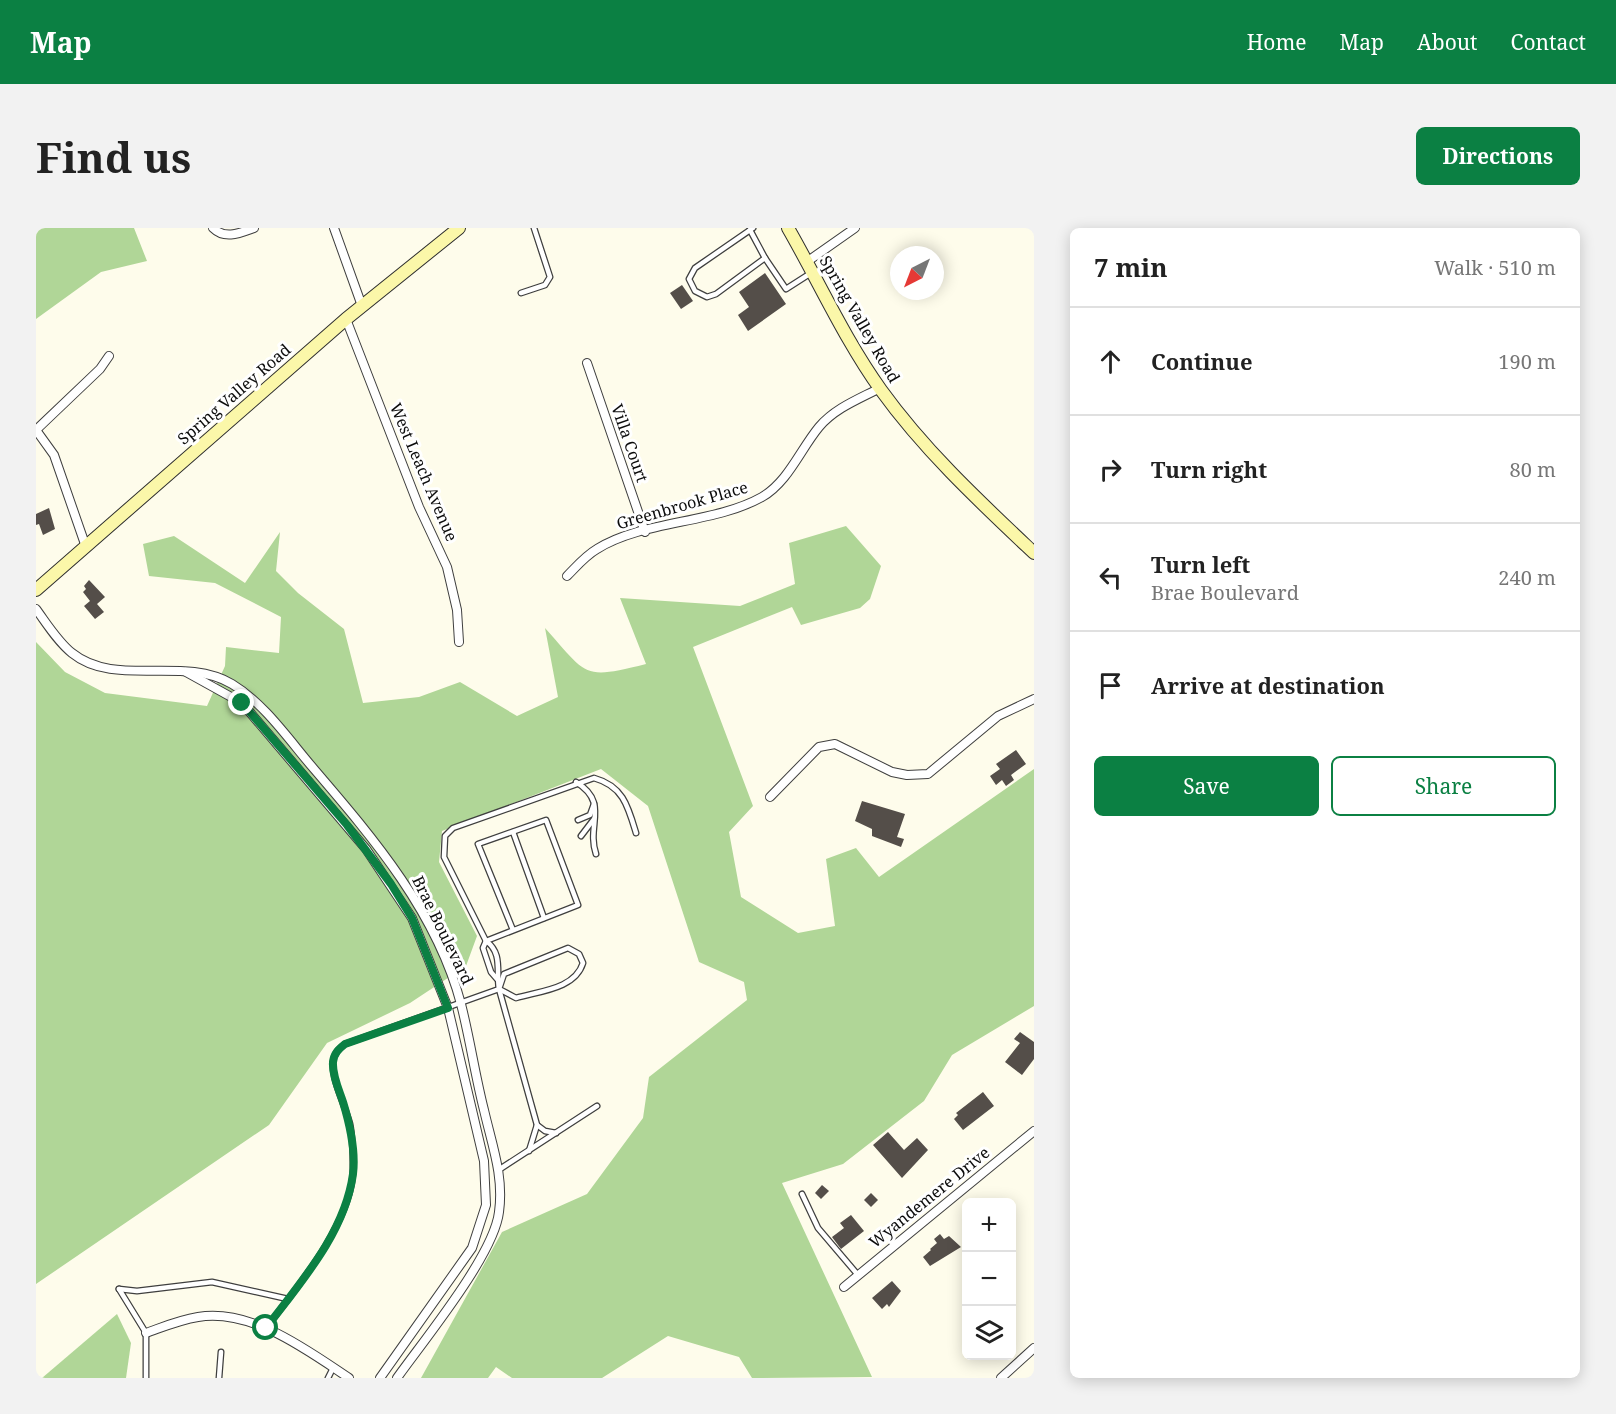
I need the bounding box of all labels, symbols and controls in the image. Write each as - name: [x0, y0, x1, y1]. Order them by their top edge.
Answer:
- text: Map: [30, 23, 92, 61]
- text: Home: [1247, 28, 1307, 56]
- text: Map: [1340, 28, 1384, 56]
- text: About: [1417, 28, 1478, 56]
- text: Contact: [1511, 28, 1586, 56]
- button: Directions: [1416, 127, 1580, 185]
- text: Find us: [36, 128, 191, 185]
- north arrow: [890, 246, 944, 300]
- text: 7 min: [1094, 249, 1168, 285]
- street label: Spring Valley Road: [815, 251, 905, 387]
- text: Walk · 510 m: [1434, 254, 1556, 281]
- street label: Spring Valley Road: [173, 339, 295, 449]
- icon: ahead: [1094, 345, 1127, 378]
- text: Continue: [1151, 346, 1253, 376]
- text: 190 m: [1498, 348, 1556, 375]
- street label: West Leach Avenue: [385, 399, 463, 545]
- street label: Villa Court: [606, 401, 654, 485]
- icon: right: [1094, 453, 1127, 486]
- text: Turn right: [1151, 454, 1267, 484]
- text: 80 m: [1510, 456, 1556, 483]
- street label: Greenbrook Place: [614, 476, 750, 534]
- text: Turn left: [1151, 549, 1250, 579]
- icon: left: [1094, 561, 1127, 594]
- text: 240 m: [1498, 564, 1556, 591]
- text: Brae Boulevard: [1151, 579, 1299, 606]
- icon: arrive: [1094, 669, 1127, 702]
- text: Arrive at destination: [1151, 670, 1385, 700]
- route end: [228, 689, 254, 715]
- button: Save: [1094, 756, 1319, 816]
- button: Share: [1331, 756, 1556, 816]
- street label: Brae Boulevard: [407, 872, 479, 988]
- street label: Wyandemere Drive: [864, 1141, 994, 1253]
- map controls: [962, 1198, 1016, 1360]
- button: +: [962, 1198, 1016, 1252]
- button: −: [962, 1252, 1016, 1306]
- button: layers: [962, 1306, 1016, 1360]
- route start: [252, 1314, 278, 1340]

